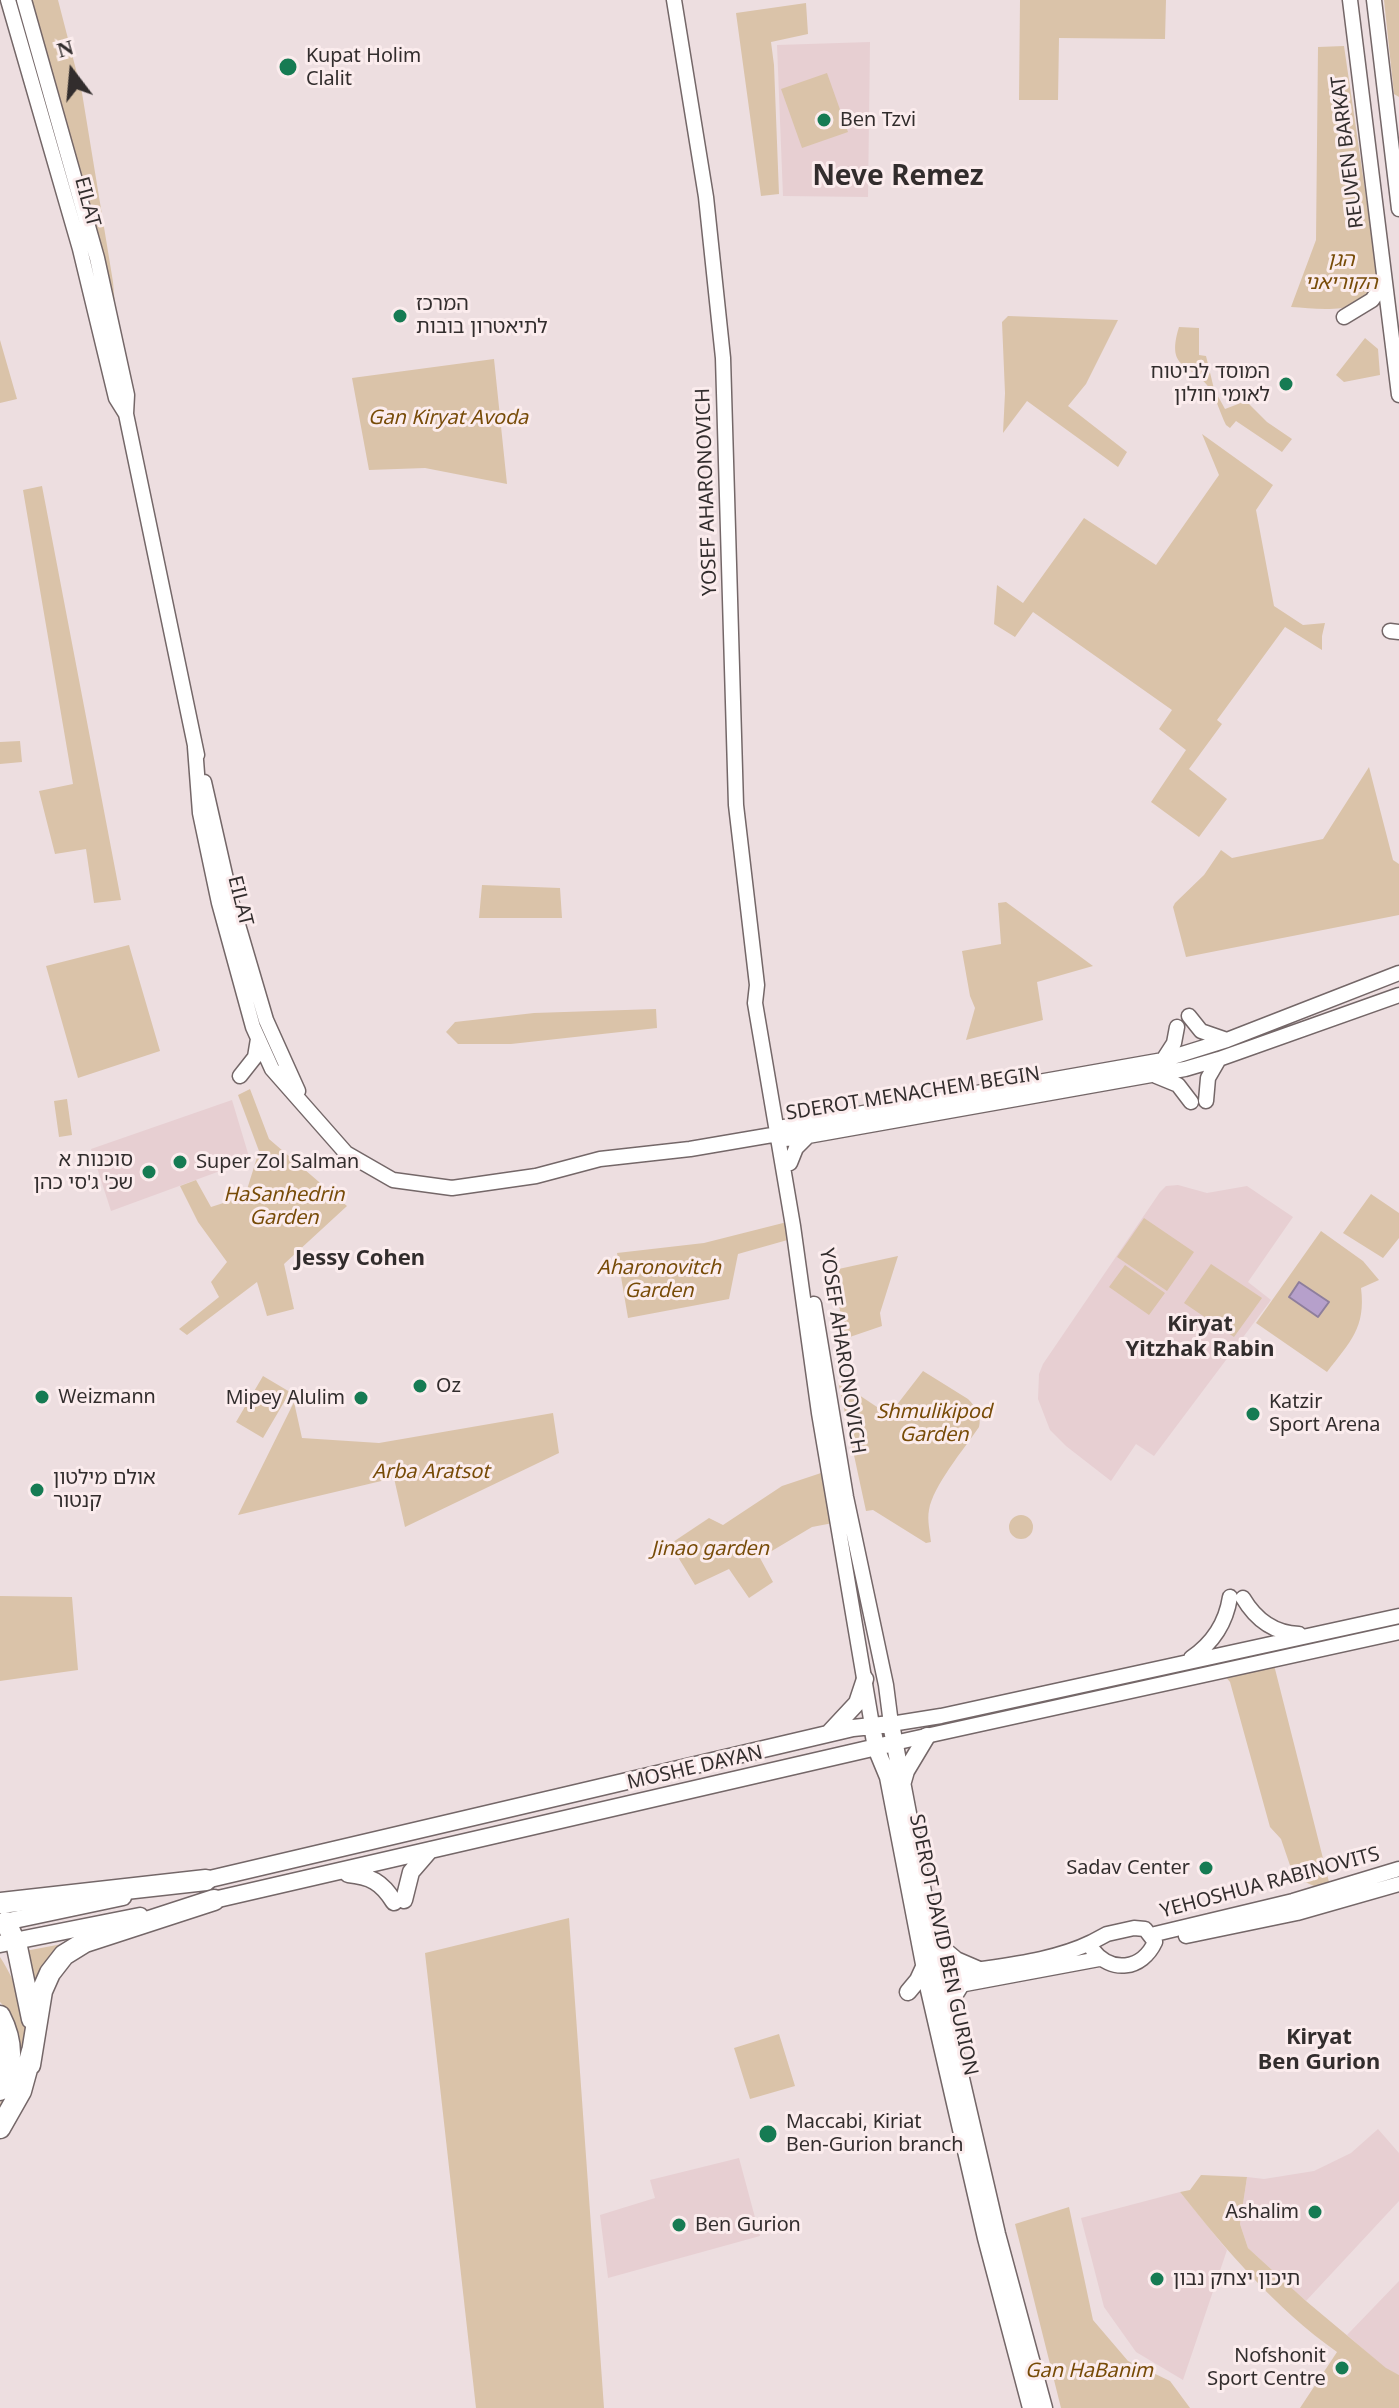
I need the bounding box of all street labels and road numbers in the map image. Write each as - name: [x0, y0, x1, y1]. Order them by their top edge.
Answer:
- street label: REUVEN BARKAT: [1327, 74, 1369, 230]
- street label: EILAT: [69, 174, 105, 230]
- street label: YOSEF AHARONOVICH: [691, 388, 723, 596]
- street label: EILAT: [222, 874, 258, 928]
- street label: SDEROT MENACHEM BEGIN: [784, 1062, 1042, 1126]
- street label: YOSEF AHARONOVICH: [814, 1246, 870, 1456]
- street label: MOSHE DAYAN: [625, 1741, 765, 1795]
- street label: SDEROT DAVID BEN GURION: [904, 1812, 982, 2078]
- street label: YEHOSHUA RABINOVITS: [1158, 1842, 1382, 1924]

